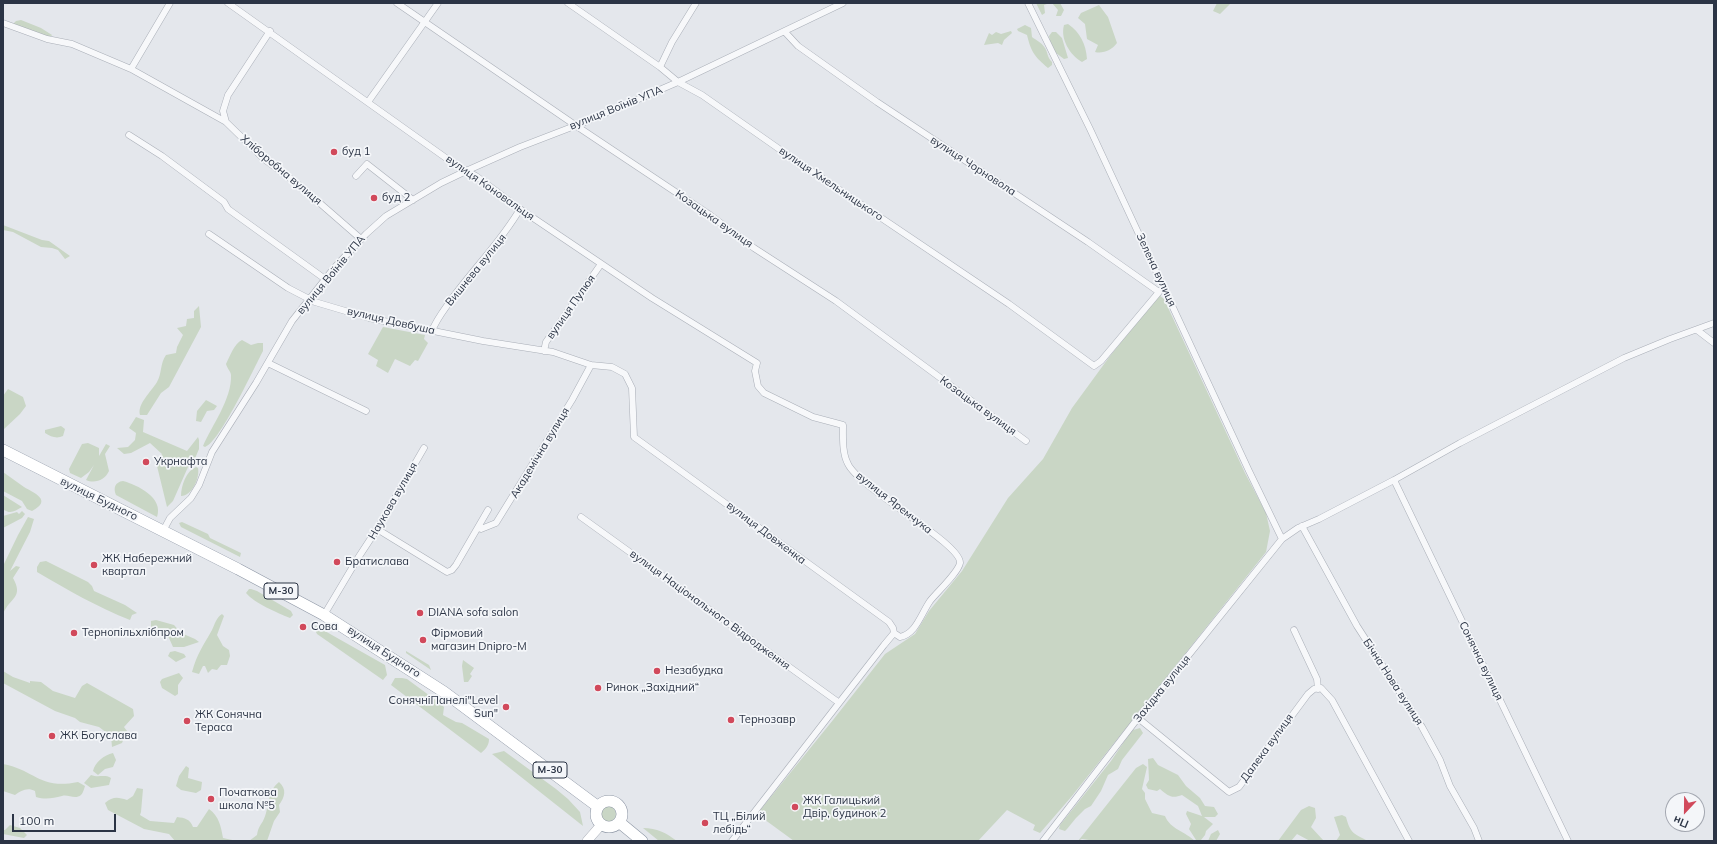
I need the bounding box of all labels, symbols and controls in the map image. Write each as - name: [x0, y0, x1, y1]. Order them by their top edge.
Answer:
- street label: вулиця Воїнів УПА: [568, 83, 664, 133]
- street label: Хліборобна вулиця: [238, 132, 324, 208]
- street label: вулиця Чорновола: [928, 133, 1018, 199]
- street label: вулиця Хмельницького: [776, 144, 886, 224]
- place label: буд 1: [342, 145, 370, 159]
- marker: буд 1: [329, 147, 339, 157]
- street label: вулиця Коновальця: [443, 152, 537, 224]
- street label: Козацька вулиця: [673, 187, 755, 251]
- place label: буд 2: [382, 191, 410, 205]
- marker: буд 2: [369, 193, 379, 203]
- street label: Вишнева вулиця: [443, 231, 509, 309]
- street label: Зелена вулиця: [1133, 231, 1179, 309]
- street label: вулиця Воїнів УПА: [294, 233, 368, 317]
- street label: вулиця Пулюя: [544, 272, 598, 342]
- street label: вулиця Довбуша: [346, 304, 436, 338]
- street label: Козацька вулиця: [937, 374, 1019, 438]
- street label: Академічна вулиця: [508, 405, 572, 501]
- place label: Укрнафта: [154, 455, 207, 469]
- marker: Укрнафта: [141, 457, 151, 467]
- street label: Наукова вулиця: [366, 460, 420, 542]
- street label: вулиця Яремчука: [853, 469, 935, 537]
- street label: вулиця Будного: [58, 475, 140, 523]
- street label: вулиця Довженка: [724, 499, 808, 567]
- street label: вулиця Національного Відродження: [627, 547, 793, 673]
- place label: ЖК Набережний квартал: [102, 552, 192, 578]
- place label: Братислава: [345, 555, 409, 569]
- marker: Братислава: [332, 557, 342, 567]
- marker: ЖК Набережний квартал: [89, 560, 99, 570]
- road number: М-30: [264, 583, 298, 599]
- place label: DIANA sofa salon: [428, 606, 519, 620]
- marker: DIANA sofa salon: [415, 608, 425, 618]
- street label: Сонячна вулиця: [1456, 619, 1506, 703]
- place label: Сова: [311, 620, 338, 634]
- marker: Сова: [298, 622, 308, 632]
- street label: вулиця Будного: [345, 623, 423, 681]
- place label: Тернопільхлібпром: [82, 626, 184, 640]
- place label: Фірмовий магазин Dnipro-M: [431, 627, 527, 653]
- marker: Тернопільхлібпром: [69, 628, 79, 638]
- marker: Фірмовий магазин Dnipro-M: [418, 635, 428, 645]
- street label: Бічна Нова вулиця: [1360, 636, 1426, 728]
- street label: Західна вулиця: [1131, 653, 1193, 725]
- place label: Незабудка: [665, 664, 723, 678]
- marker: Незабудка: [652, 666, 662, 676]
- place label: Ринок „Західний“: [606, 681, 699, 695]
- marker: Ринок „Західний“: [593, 683, 603, 693]
- place label: СонячніПанелі"Level Sun": [389, 694, 498, 720]
- marker: СонячніПанелі"Level Sun": [501, 702, 511, 712]
- place label: ЖК Сонячна Тераса: [195, 708, 262, 734]
- street label: Далека вулиця: [1238, 711, 1296, 785]
- place label: Тернозавр: [739, 713, 796, 727]
- marker: Тернозавр: [726, 715, 736, 725]
- marker: ЖК Сонячна Тераса: [182, 716, 192, 726]
- place label: ЖК Богуслава: [60, 729, 137, 743]
- marker: ЖК Богуслава: [47, 731, 57, 741]
- road number: М-30: [533, 762, 567, 778]
- place label: Початкова школа №5: [219, 786, 277, 812]
- north arrow: [1665, 792, 1705, 832]
- marker: Початкова школа №5: [206, 794, 216, 804]
- place label: ЖК Галицький Двір, будинок 2: [803, 794, 886, 820]
- marker: ЖК Галицький Двір, будинок 2: [790, 802, 800, 812]
- scale bar: [14, 806, 118, 832]
- place label: ТЦ „Білий лебідь“: [713, 810, 765, 836]
- text: 100 m: [19, 813, 54, 828]
- text: Пн: [1671, 813, 1691, 832]
- marker: ТЦ „Білий лебідь“: [700, 818, 710, 828]

